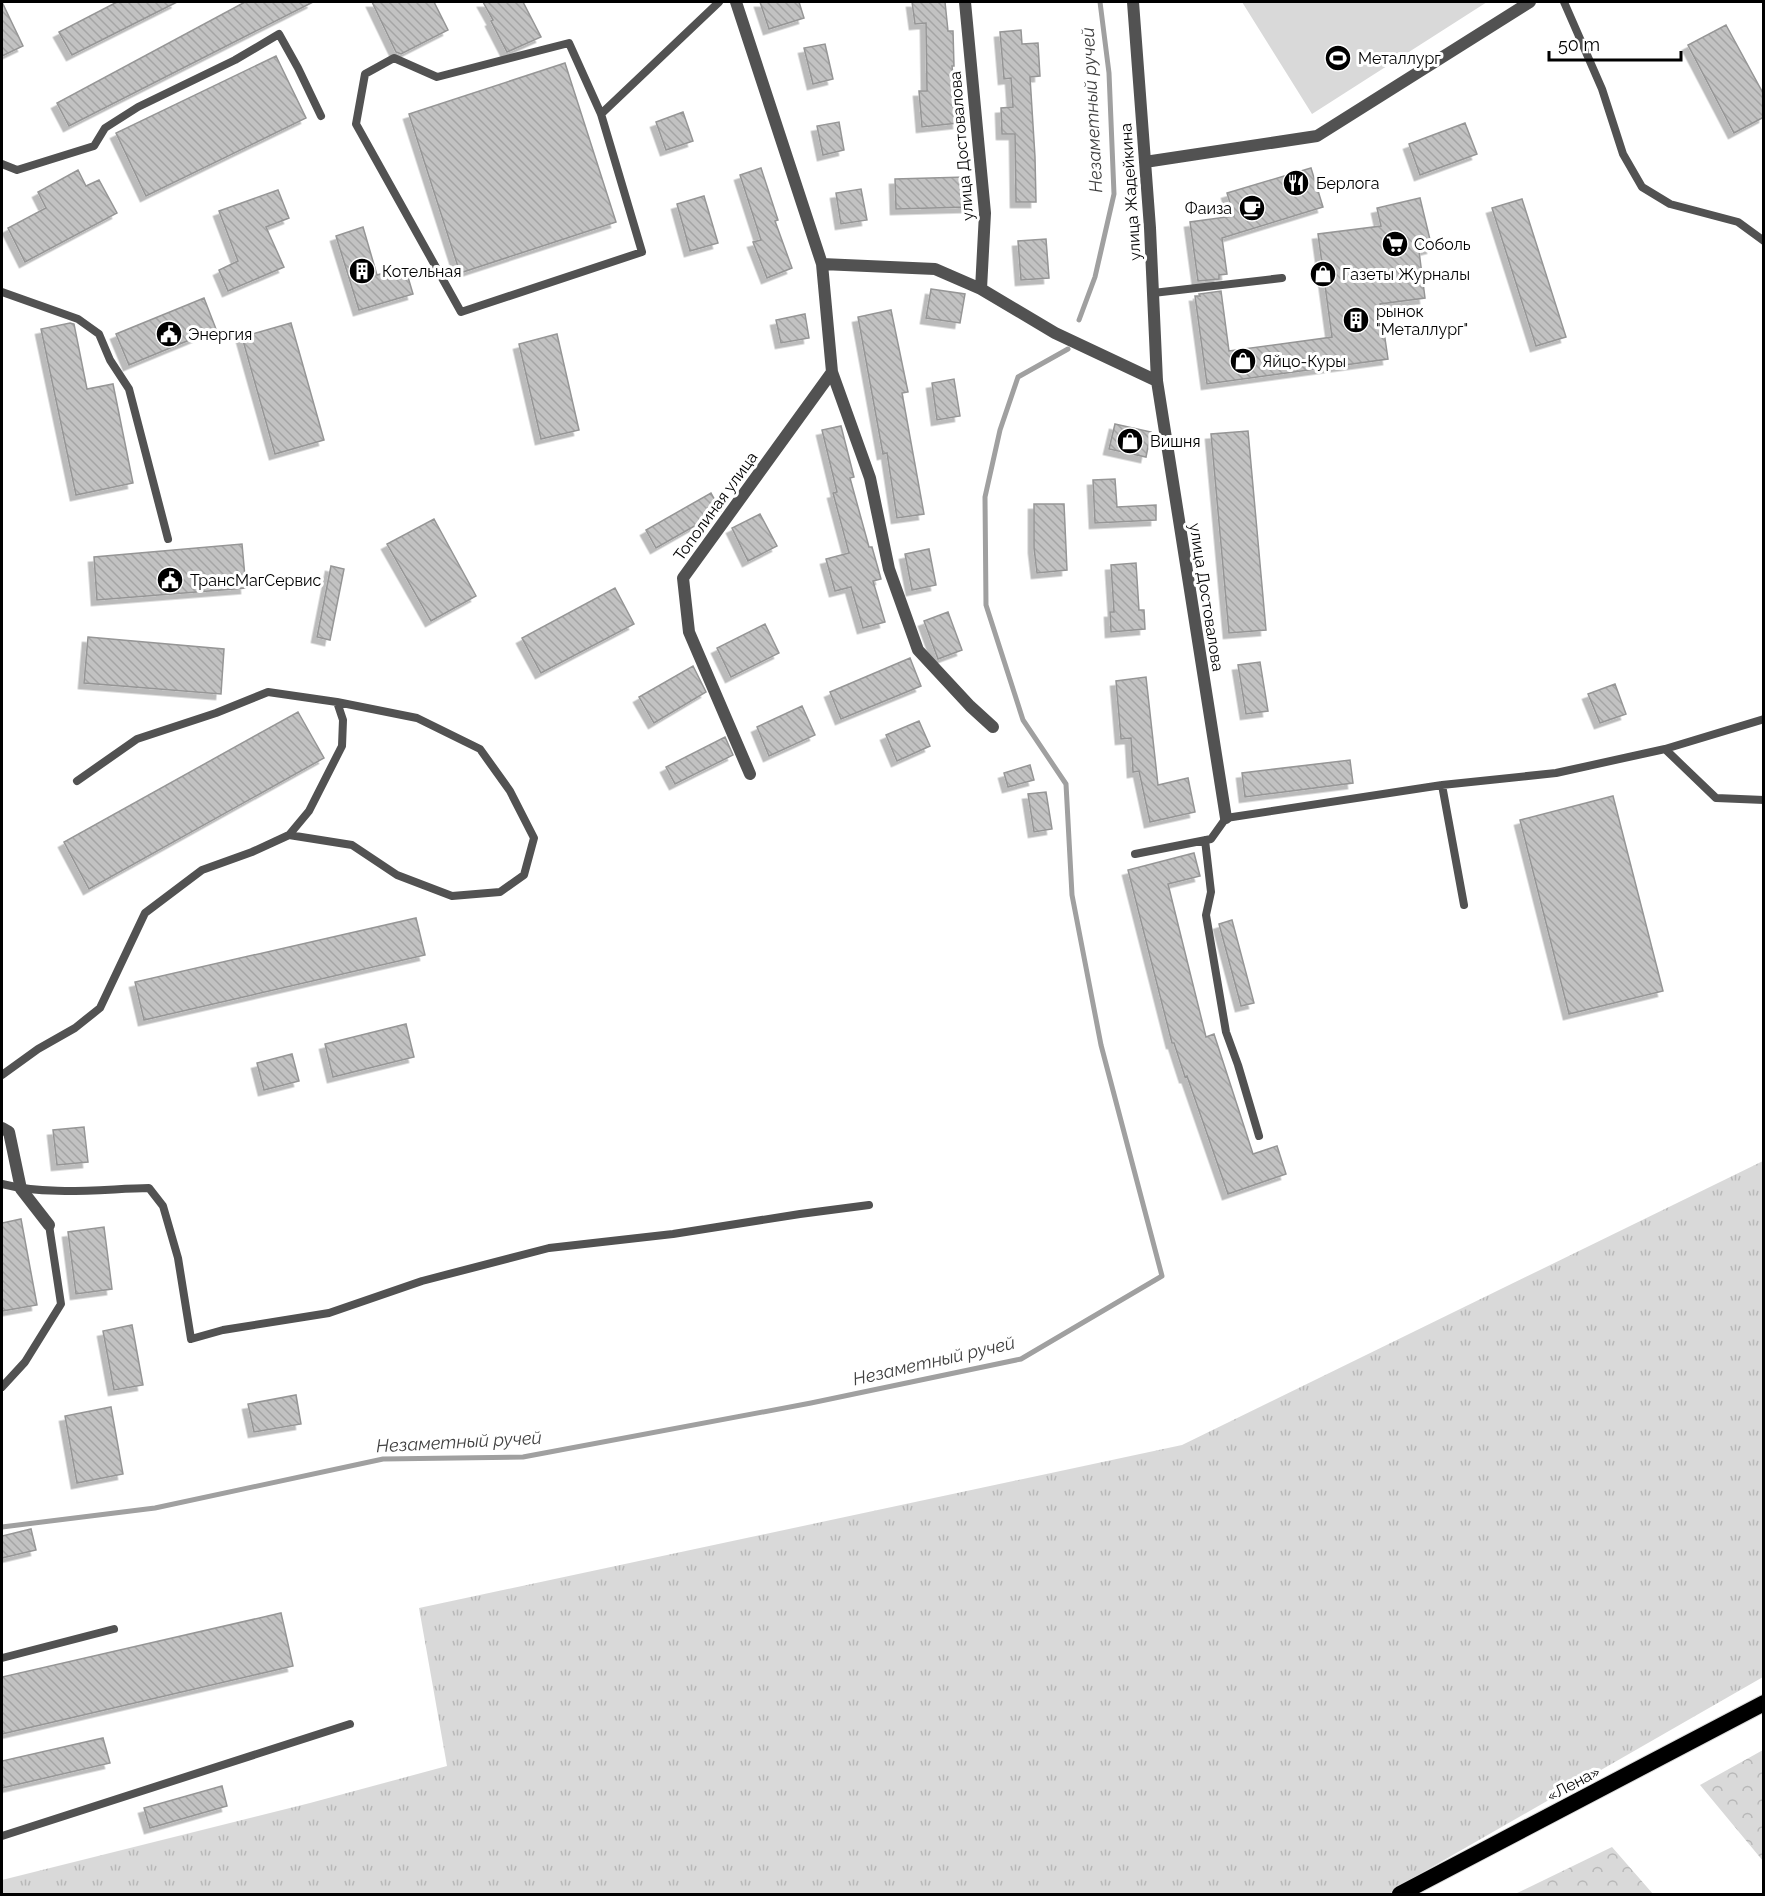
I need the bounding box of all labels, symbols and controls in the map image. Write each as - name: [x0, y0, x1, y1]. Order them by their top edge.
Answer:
- scale bar: [1549, 24, 1681, 62]
- water label: Незаметный ручей: [1077, 27, 1106, 193]
- text: 50 m: [1558, 34, 1600, 55]
- sports icon: Металлург: [1323, 43, 1353, 73]
- place label: Металлург: [1358, 49, 1441, 68]
- street label: улица Достовалова: [945, 70, 977, 221]
- street label: улица Жадейкина: [1116, 123, 1145, 261]
- restaurant icon: Берлога: [1281, 168, 1311, 198]
- place label: Берлога: [1316, 174, 1380, 193]
- cafe icon: Фаиза: [1237, 193, 1267, 223]
- place label: Фаиза: [1185, 199, 1232, 218]
- supermarket icon: Соболь: [1380, 229, 1410, 259]
- place label: Соболь: [1414, 235, 1471, 254]
- building icon: Котельная: [347, 256, 377, 286]
- shop icon: Газеты Журналы: [1308, 259, 1338, 289]
- place label: Котельная: [382, 262, 461, 281]
- place label: Газеты Журналы: [1342, 265, 1470, 284]
- place label: рынок "Металлург": [1376, 302, 1468, 339]
- building icon: рынок "Металлург": [1341, 305, 1371, 335]
- public building icon: Энергия: [154, 319, 184, 349]
- place label: Энергия: [188, 325, 252, 344]
- shop icon: Яйцо-Куры: [1228, 346, 1258, 376]
- place label: Яйцо-Куры: [1262, 352, 1346, 371]
- shop icon: Вишня: [1115, 426, 1145, 456]
- place label: Вишня: [1150, 432, 1201, 451]
- street label: Тополиная улица: [670, 448, 761, 564]
- street label: улица Достовалова: [1185, 522, 1228, 673]
- public building icon: ТрансМагСервис: [155, 565, 185, 595]
- place label: ТрансМагСервис: [190, 571, 321, 590]
- water label: Незаметный ручей: [851, 1332, 1017, 1389]
- water label: Незаметный ручей: [376, 1427, 542, 1456]
- street label: «Лена»: [1543, 1762, 1603, 1805]

